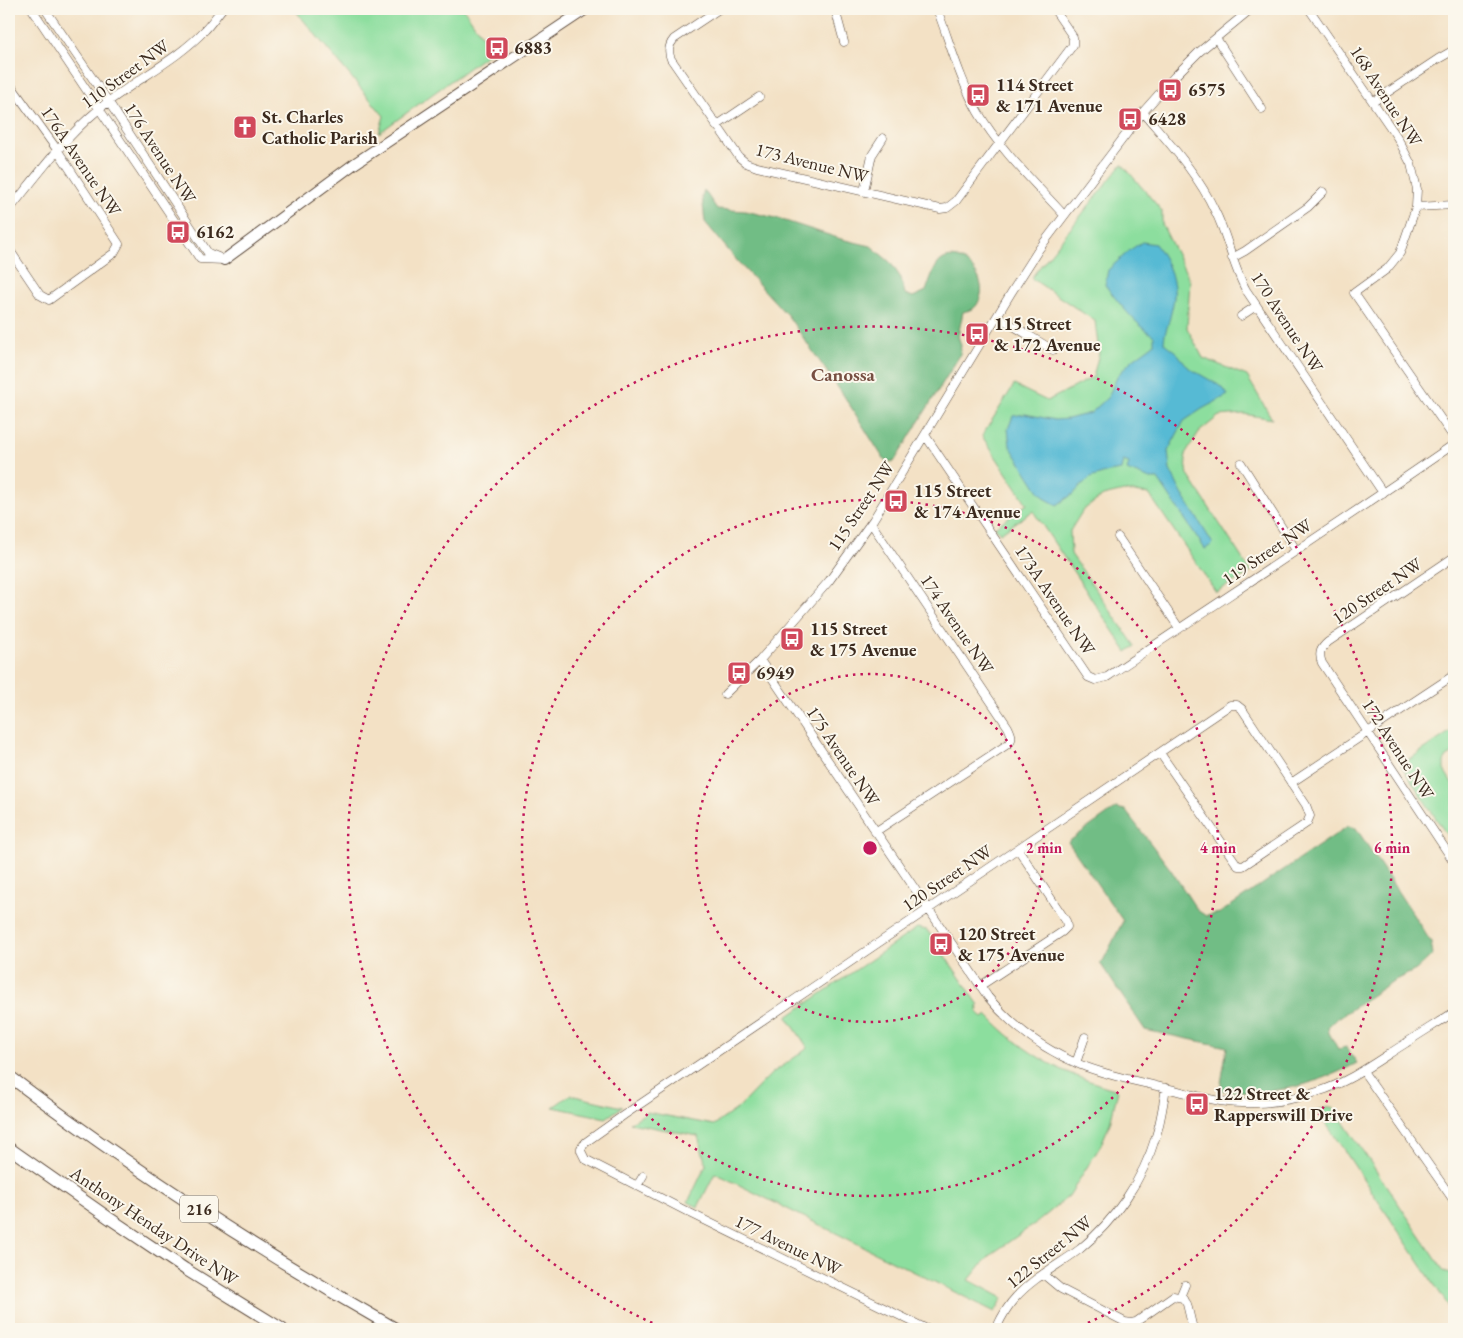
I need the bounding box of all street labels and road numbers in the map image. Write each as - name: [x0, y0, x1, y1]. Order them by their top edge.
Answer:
- street label: 110 Street NW: [76, 34, 174, 113]
- street label: 168 Avenue NW: [1345, 41, 1428, 151]
- street label: 176 Avenue NW: [119, 98, 202, 208]
- street label: 176A Avenue NW: [36, 101, 127, 221]
- street label: 173 Avenue NW: [753, 137, 871, 188]
- street label: 170 Avenue NW: [1246, 267, 1329, 377]
- street label: 115 Street NW: [822, 456, 899, 555]
- street label: 119 Street NW: [1217, 513, 1316, 590]
- street label: 173A Avenue NW: [1010, 540, 1101, 660]
- street label: 120 Street NW: [1327, 552, 1426, 629]
- street label: 174 Avenue NW: [916, 569, 1000, 678]
- street label: 172 Avenue NW: [1357, 694, 1440, 804]
- street label: 175 Avenue NW: [802, 701, 886, 810]
- street label: 120 Street NW: [897, 839, 996, 916]
- street label: Anthony Henday Drive NW: [65, 1160, 243, 1291]
- road number: 216: [180, 1196, 218, 1222]
- street label: 177 Avenue NW: [731, 1209, 846, 1280]
- street label: 122 Street NW: [1001, 1210, 1096, 1293]

